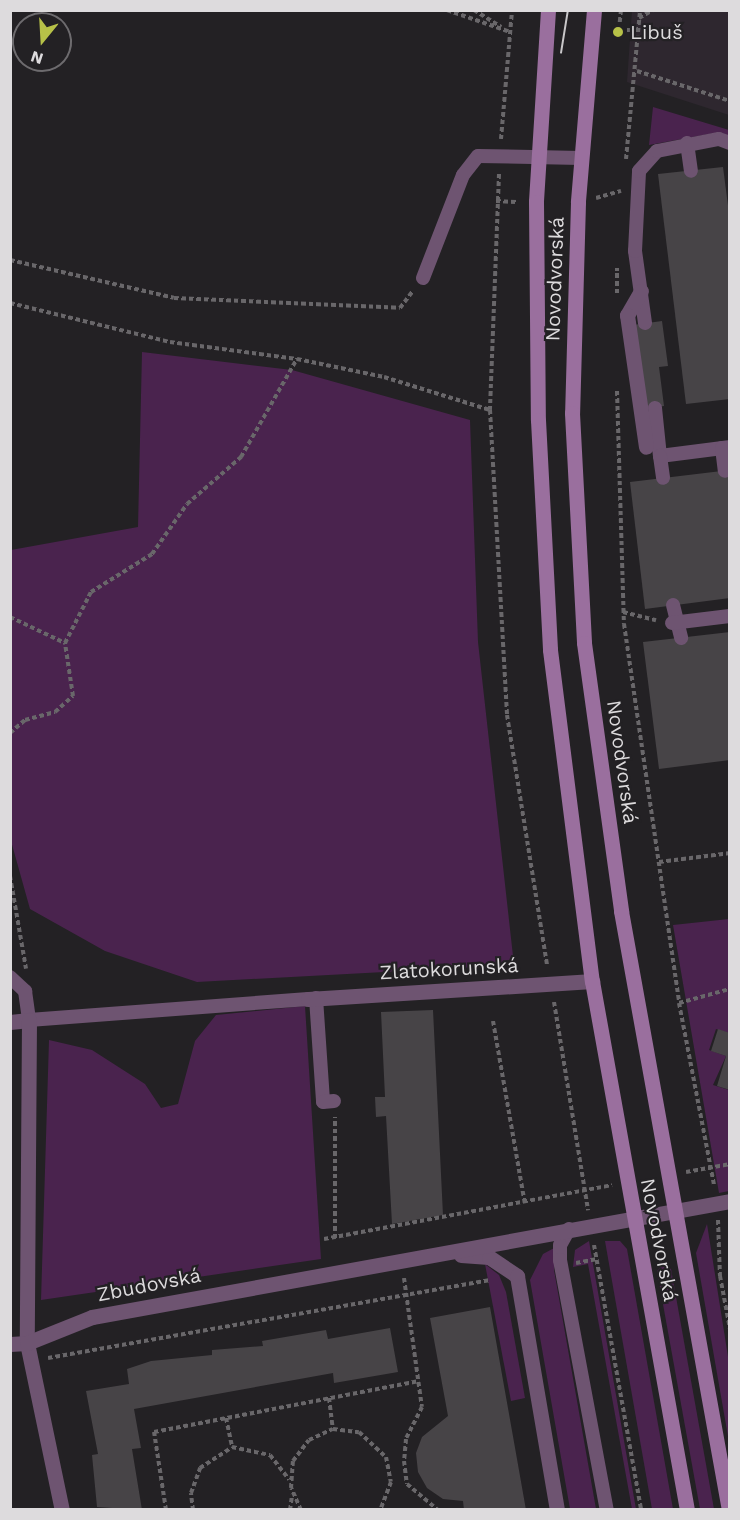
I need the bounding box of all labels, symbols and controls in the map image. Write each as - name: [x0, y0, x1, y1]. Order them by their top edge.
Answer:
- north arrow: [12, 12, 72, 72]
- place label: Libuš: [630, 20, 683, 44]
- marker: Libuš: [611, 25, 625, 39]
- text: N: [28, 47, 45, 69]
- street label: Novodvorská: [541, 216, 569, 342]
- street label: Novodvorská: [601, 699, 643, 825]
- street label: Zlatokorunská: [379, 953, 519, 985]
- street label: Novodvorská: [635, 1177, 683, 1303]
- street label: Zbudovská: [95, 1263, 203, 1307]

